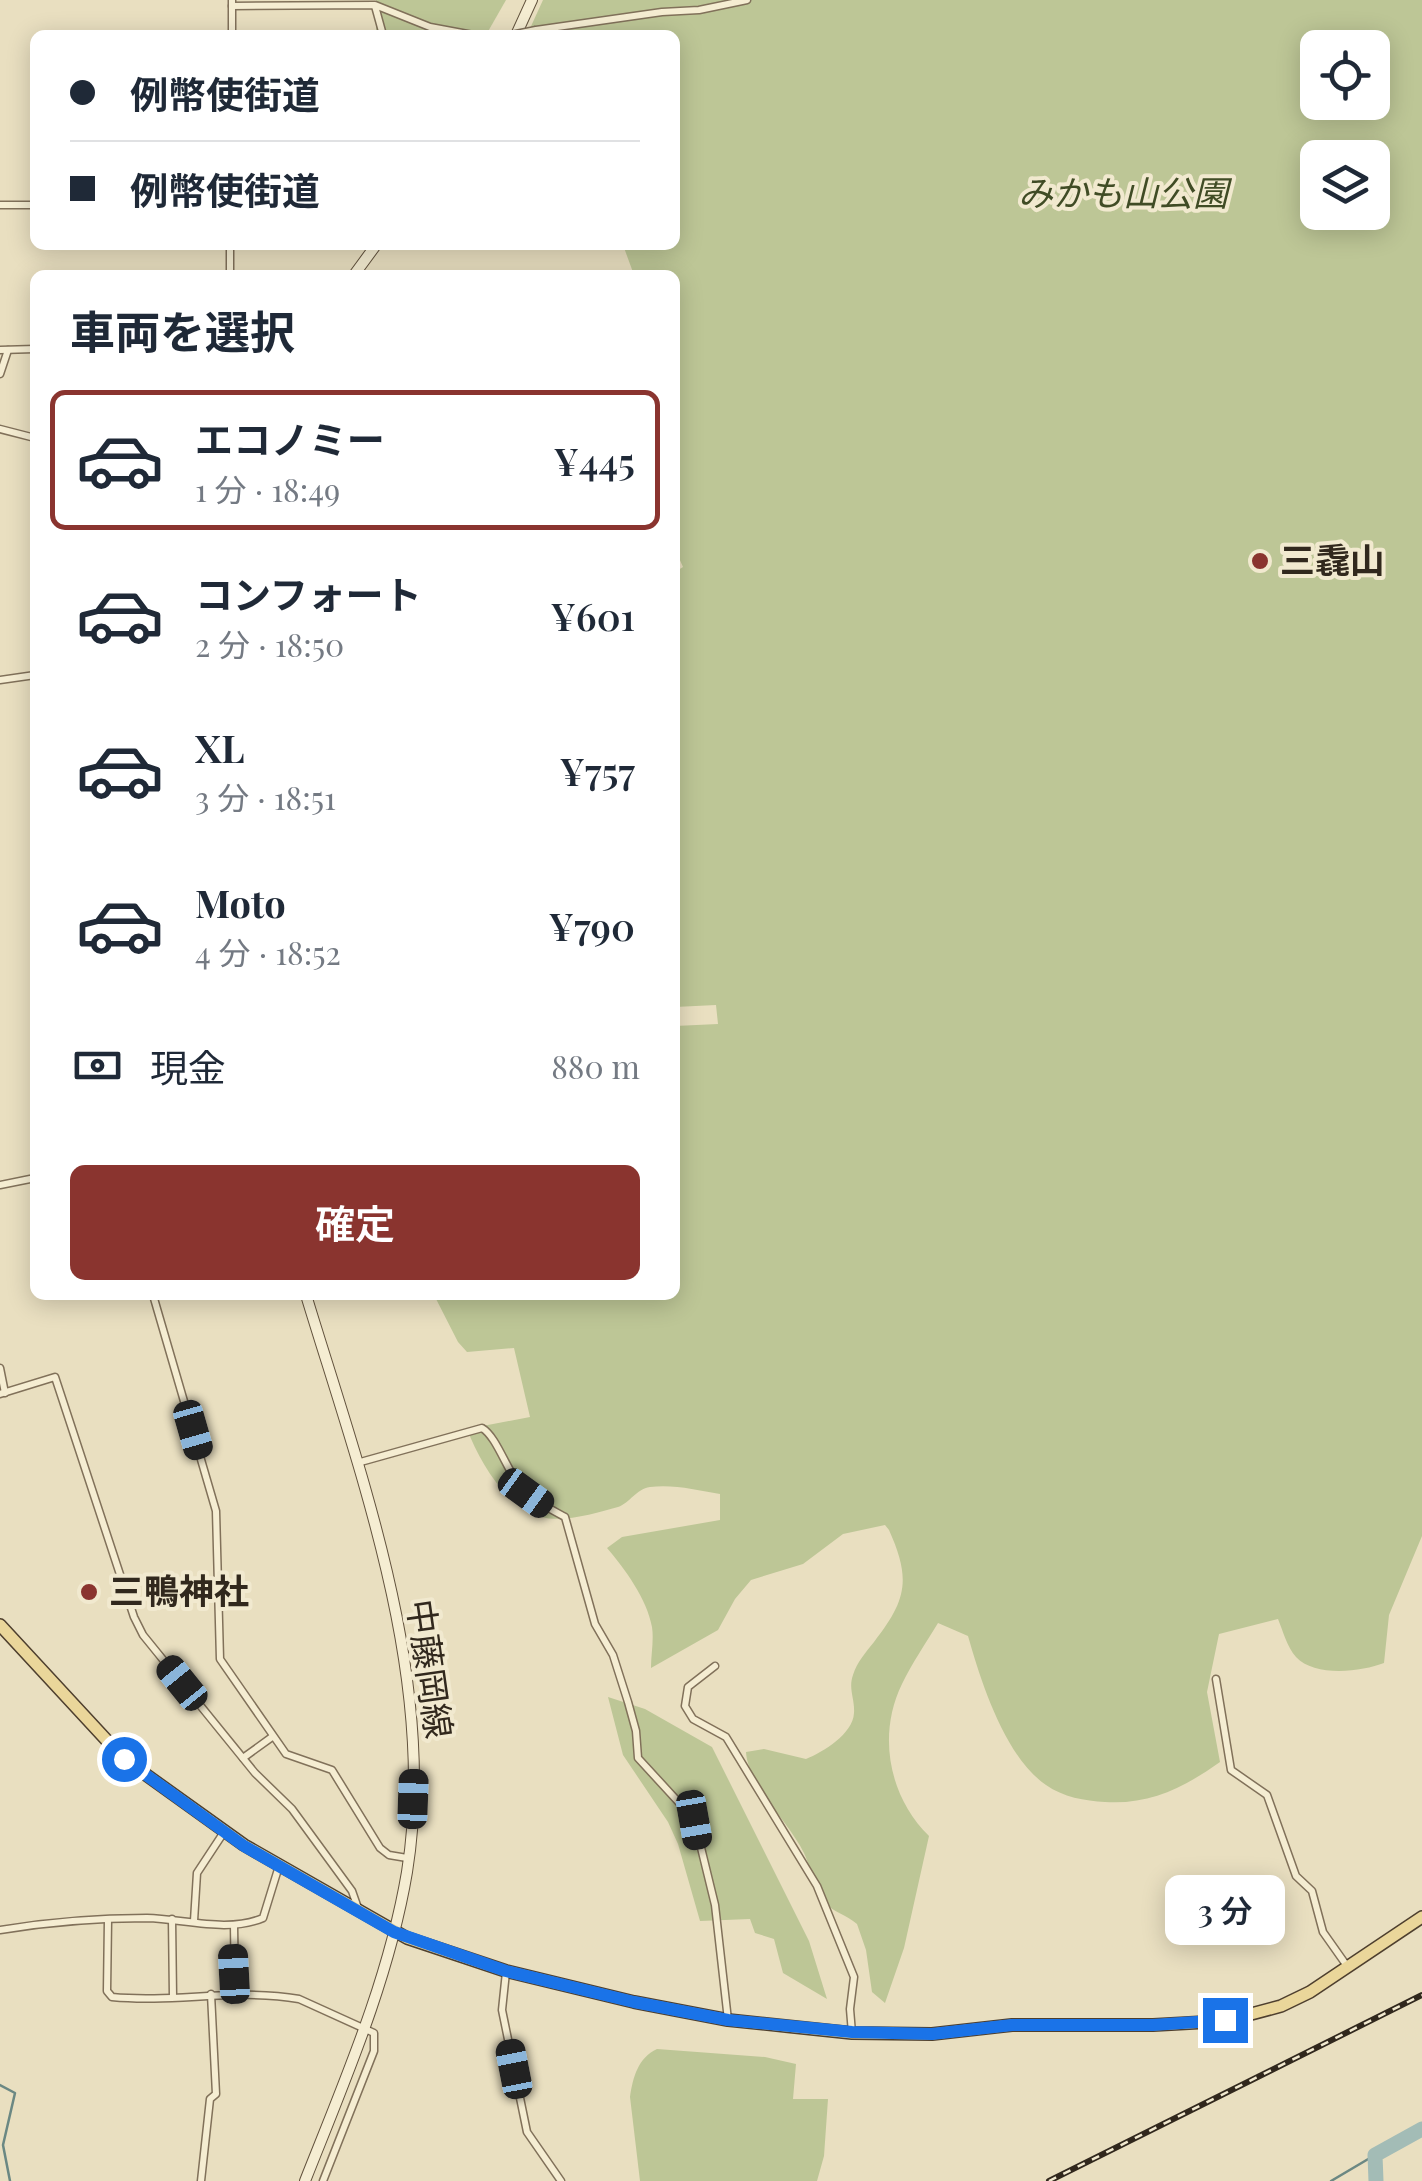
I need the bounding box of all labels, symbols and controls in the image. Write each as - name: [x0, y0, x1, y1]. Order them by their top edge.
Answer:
- map controls: [1300, 30, 1390, 230]
- button: locate: [1300, 30, 1390, 120]
- text: 例幣使街道: [130, 68, 320, 119]
- button: layers: [1300, 140, 1390, 230]
- text: 例幣使街道: [130, 164, 320, 215]
- park label: みかも山公園: [1018, 168, 1233, 215]
- text: 車両を選択: [70, 300, 295, 360]
- text: エコノミー: [195, 413, 385, 464]
- icon: car: [75, 415, 165, 505]
- text: ¥445: [554, 435, 635, 486]
- text: 1 分 · 18:49: [195, 467, 340, 510]
- place label: 三毳山: [1280, 535, 1385, 582]
- marker: 三毳山: [1249, 550, 1271, 572]
- text: コンフォート: [195, 568, 422, 619]
- icon: car: [75, 570, 165, 660]
- text: ¥601: [551, 590, 635, 641]
- text: 2 分 · 18:50: [195, 622, 344, 665]
- text: XL: [195, 722, 244, 773]
- icon: car: [75, 725, 165, 815]
- text: ¥757: [559, 745, 635, 796]
- text: 3 分 · 18:51: [195, 775, 336, 818]
- text: Moto: [195, 877, 286, 928]
- icon: car: [75, 880, 165, 970]
- text: ¥790: [549, 900, 635, 951]
- text: 4 分 · 18:52: [195, 930, 341, 973]
- icon: cash: [70, 1038, 125, 1093]
- text: 現金: [150, 1041, 226, 1092]
- text: 880 m: [551, 1044, 640, 1087]
- button: 確定: [70, 1165, 640, 1280]
- car: [170, 1397, 216, 1463]
- car: [493, 1463, 559, 1523]
- place label: 三鴨神社: [109, 1566, 249, 1613]
- marker: 三鴨神社: [78, 1581, 100, 1603]
- street label: 中藤岡線: [398, 1596, 464, 1741]
- car: [151, 1650, 213, 1716]
- route start: [102, 1737, 147, 1782]
- car: [397, 1768, 429, 1830]
- car: [674, 1788, 714, 1852]
- callout: 3 分: [1165, 1875, 1285, 1945]
- text: 3 分: [1198, 1888, 1252, 1931]
- car: [217, 1943, 251, 2005]
- route end: [1203, 1998, 1248, 2043]
- car: [494, 2037, 534, 2101]

